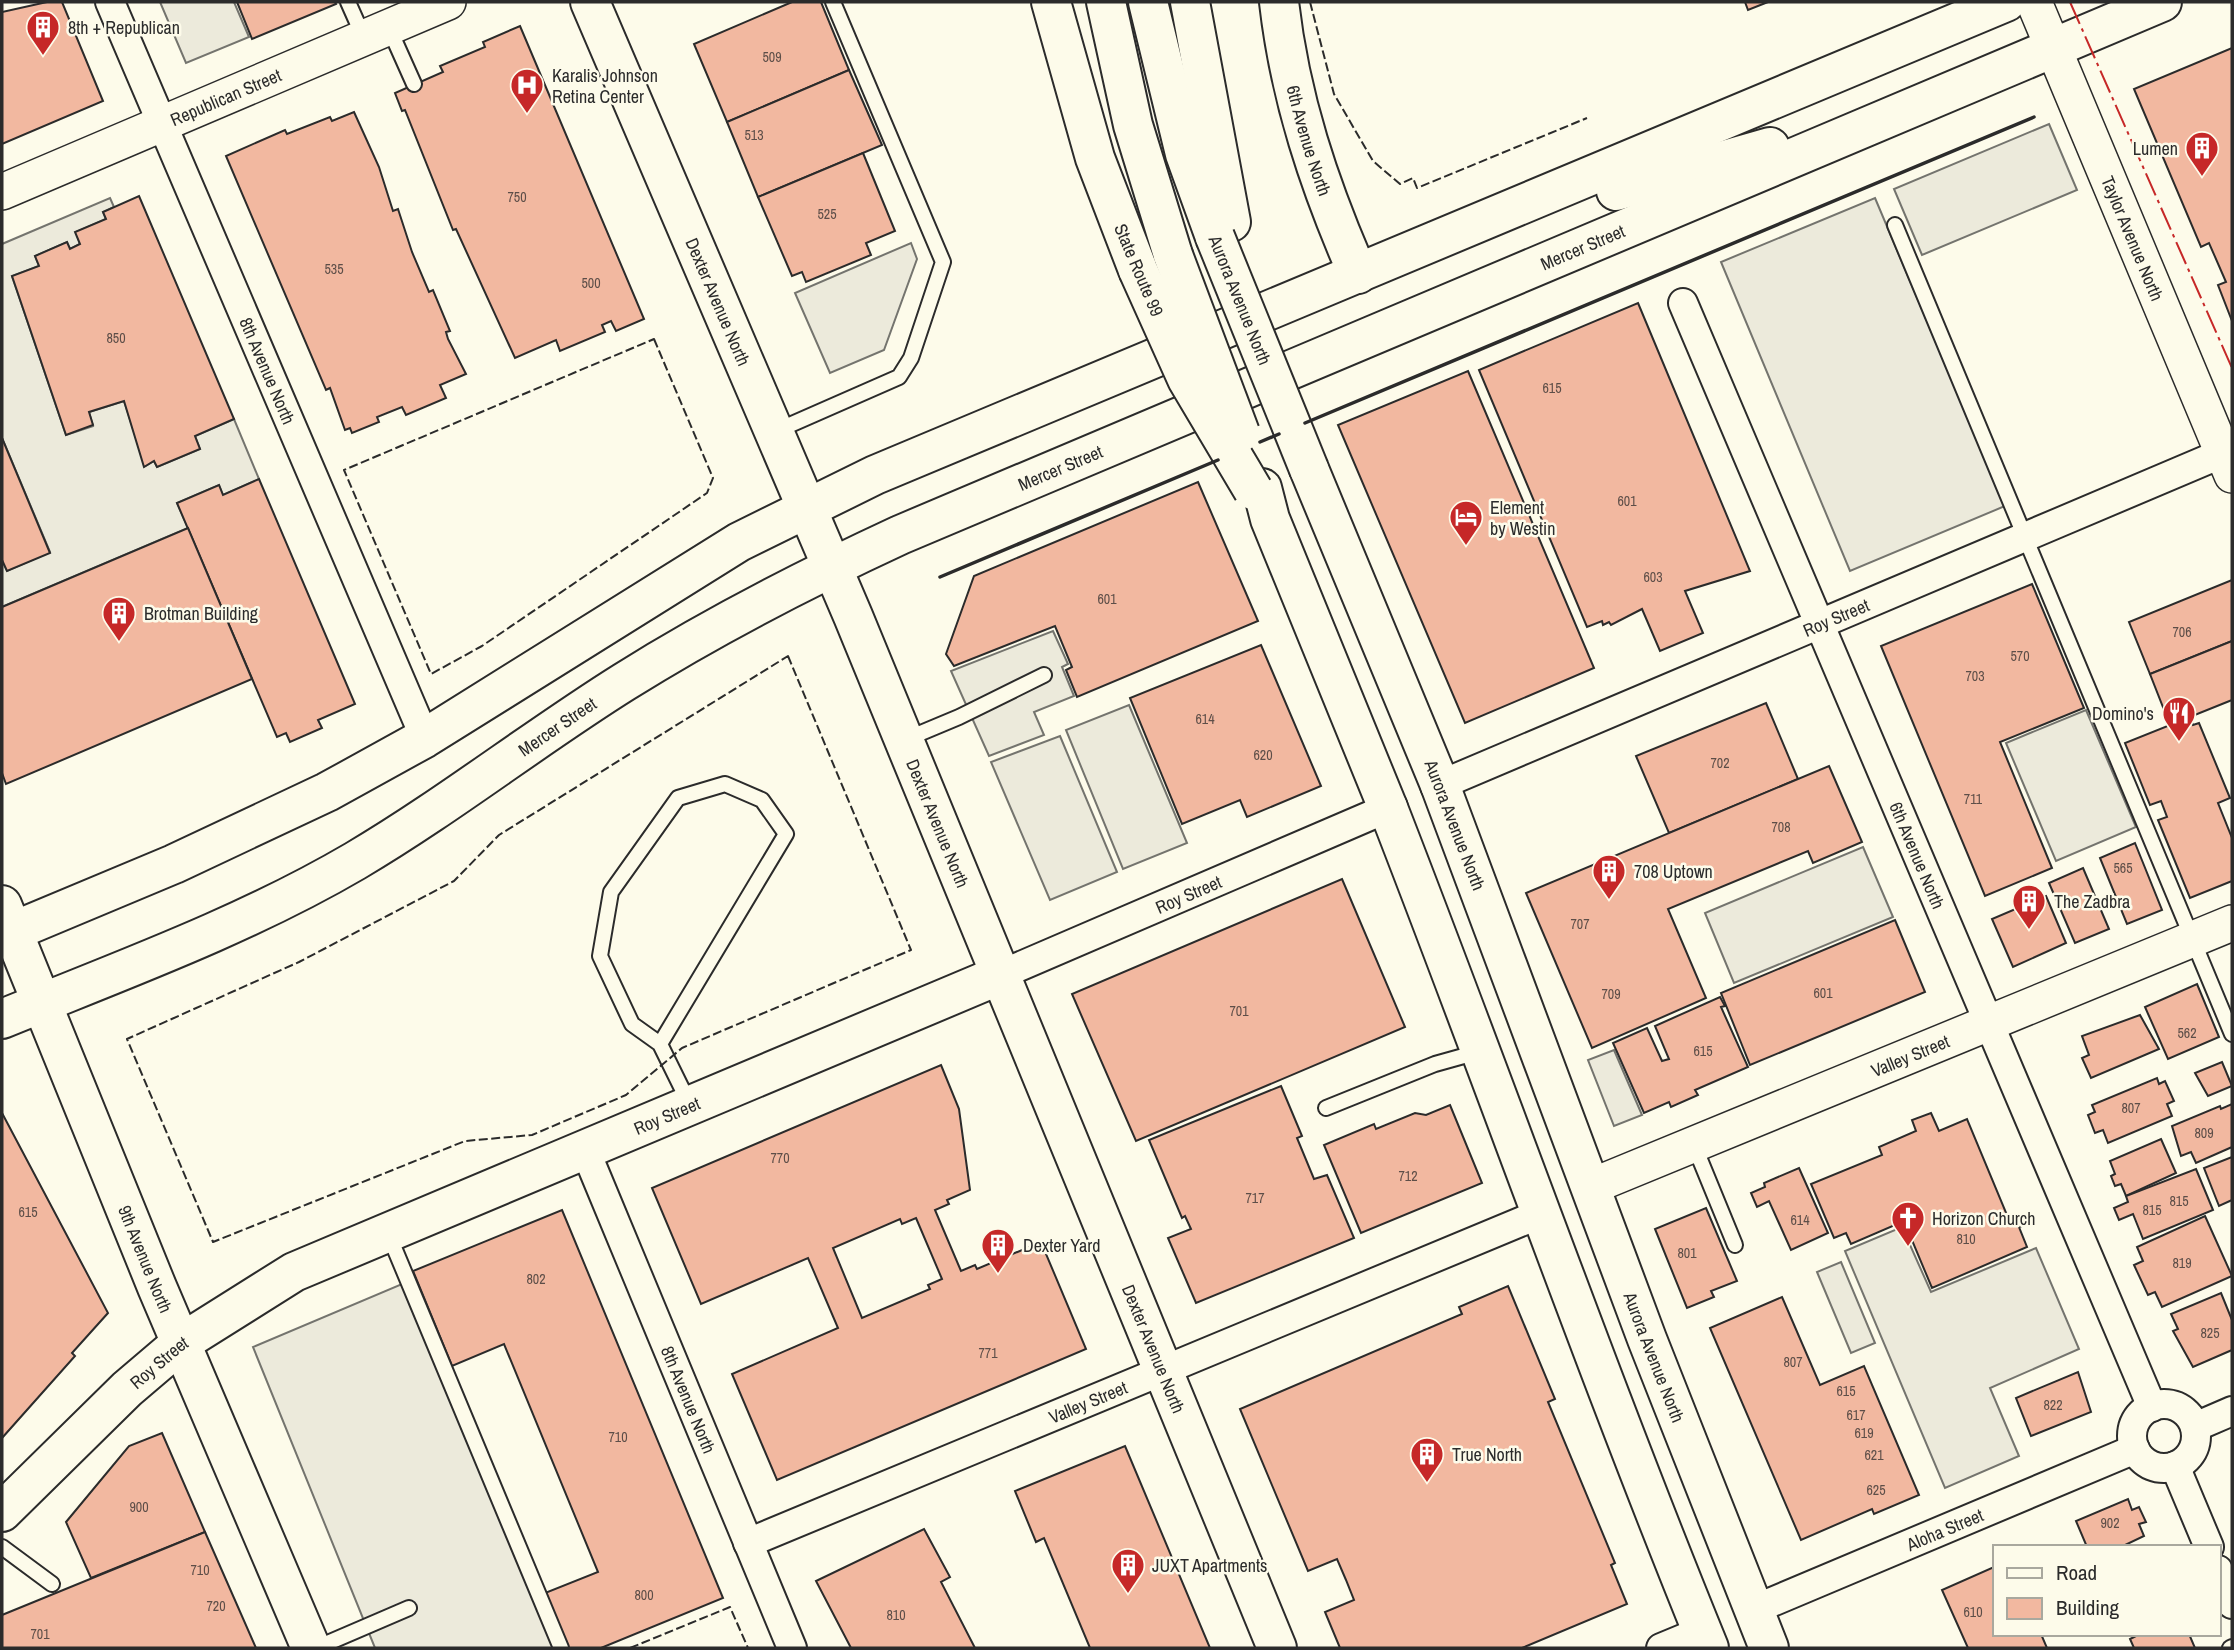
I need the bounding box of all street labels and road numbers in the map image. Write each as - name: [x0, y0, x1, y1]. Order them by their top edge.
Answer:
- street label: Republican Street: [166, 62, 285, 131]
- street label: 6th Avenue North: [1281, 83, 1338, 199]
- street label: Taylor Avenue North: [2096, 172, 2170, 304]
- street label: Mercer Street: [1536, 218, 1629, 276]
- street label: State Route 99: [1108, 220, 1170, 320]
- street label: Aurora Avenue North: [1203, 231, 1278, 369]
- street label: Dexter Avenue North: [680, 234, 757, 370]
- street label: 8th Avenue North: [234, 313, 302, 428]
- street label: Mercer Street: [1014, 438, 1106, 496]
- street label: Roy Street: [1799, 592, 1873, 642]
- street label: Mercer Street: [513, 691, 601, 762]
- street label: Dexter Avenue North: [901, 755, 976, 891]
- street label: Aurora Avenue North: [1418, 755, 1491, 894]
- street label: 6th Avenue North: [1884, 798, 1951, 913]
- street label: Roy Street: [1151, 869, 1225, 919]
- street label: Valley Street: [1867, 1028, 1953, 1083]
- street label: Roy Street: [630, 1090, 704, 1140]
- street label: 9th Avenue North: [113, 1201, 179, 1316]
- street label: Dexter Avenue North: [1116, 1281, 1192, 1417]
- street label: Aurora Avenue North: [1618, 1288, 1691, 1426]
- street label: Roy Street: [124, 1329, 192, 1394]
- street label: 8th Avenue North: [655, 1342, 722, 1457]
- street label: Valley Street: [1045, 1374, 1131, 1429]
- street label: Aloha Street: [1901, 1502, 1987, 1557]

